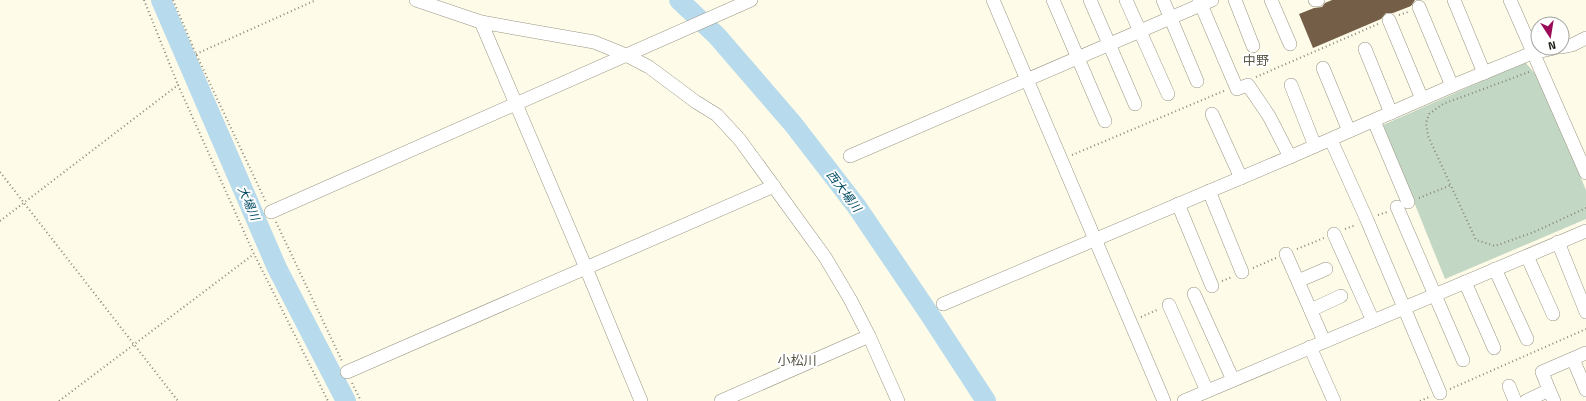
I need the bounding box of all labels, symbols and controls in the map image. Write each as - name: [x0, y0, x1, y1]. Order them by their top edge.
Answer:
- north arrow: [1530, 16, 1570, 56]
- text: N: [1547, 37, 1557, 54]
- district label: 中野: [1243, 50, 1269, 70]
- water label: 西大場川: [822, 166, 867, 217]
- water label: 大場川: [233, 183, 266, 225]
- district label: 小松川: [777, 350, 817, 370]

